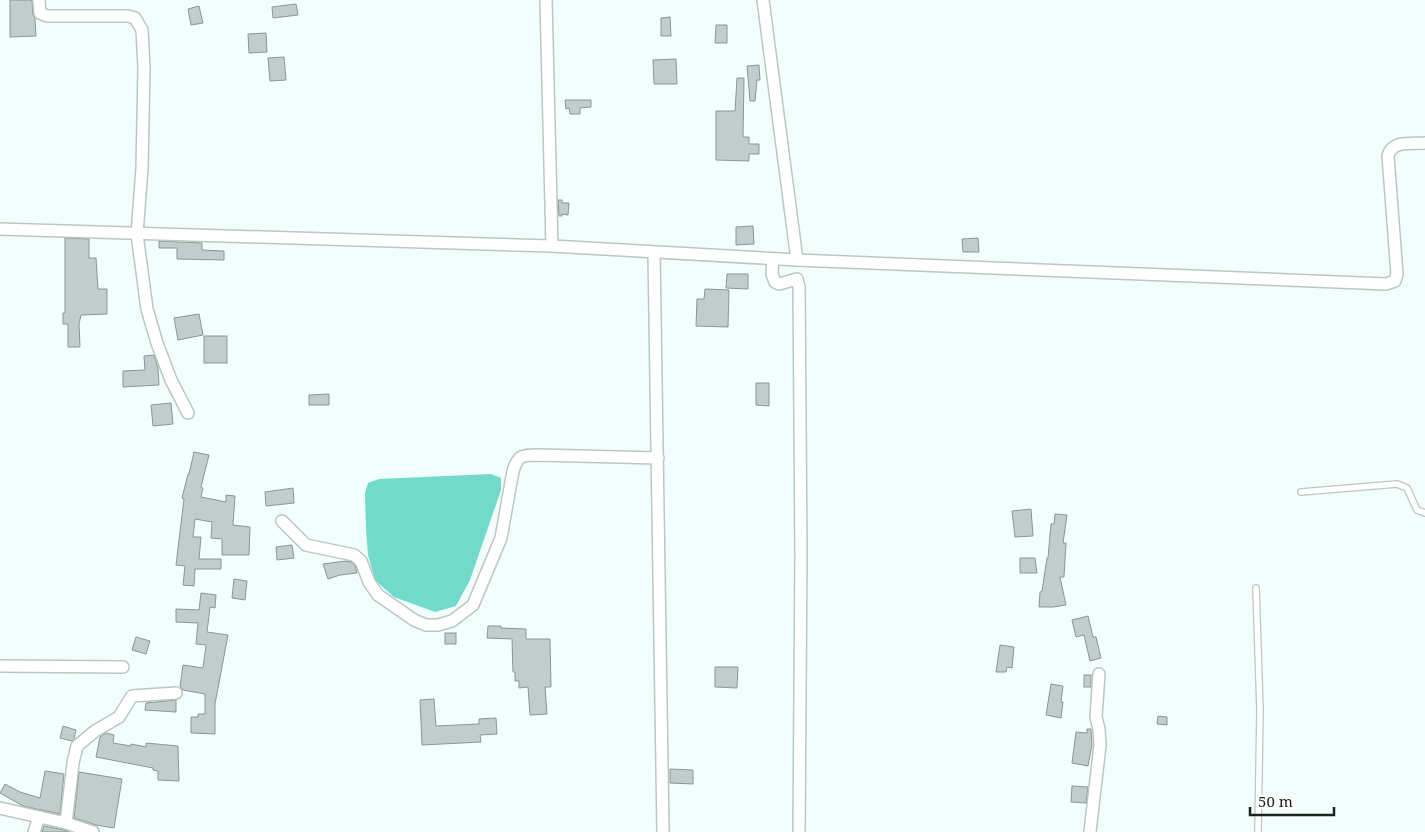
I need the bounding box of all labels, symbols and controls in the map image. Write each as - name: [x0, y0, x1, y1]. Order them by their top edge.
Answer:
- scale bar: [1250, 784, 1334, 816]
- text: 50 m: [1258, 791, 1293, 811]

